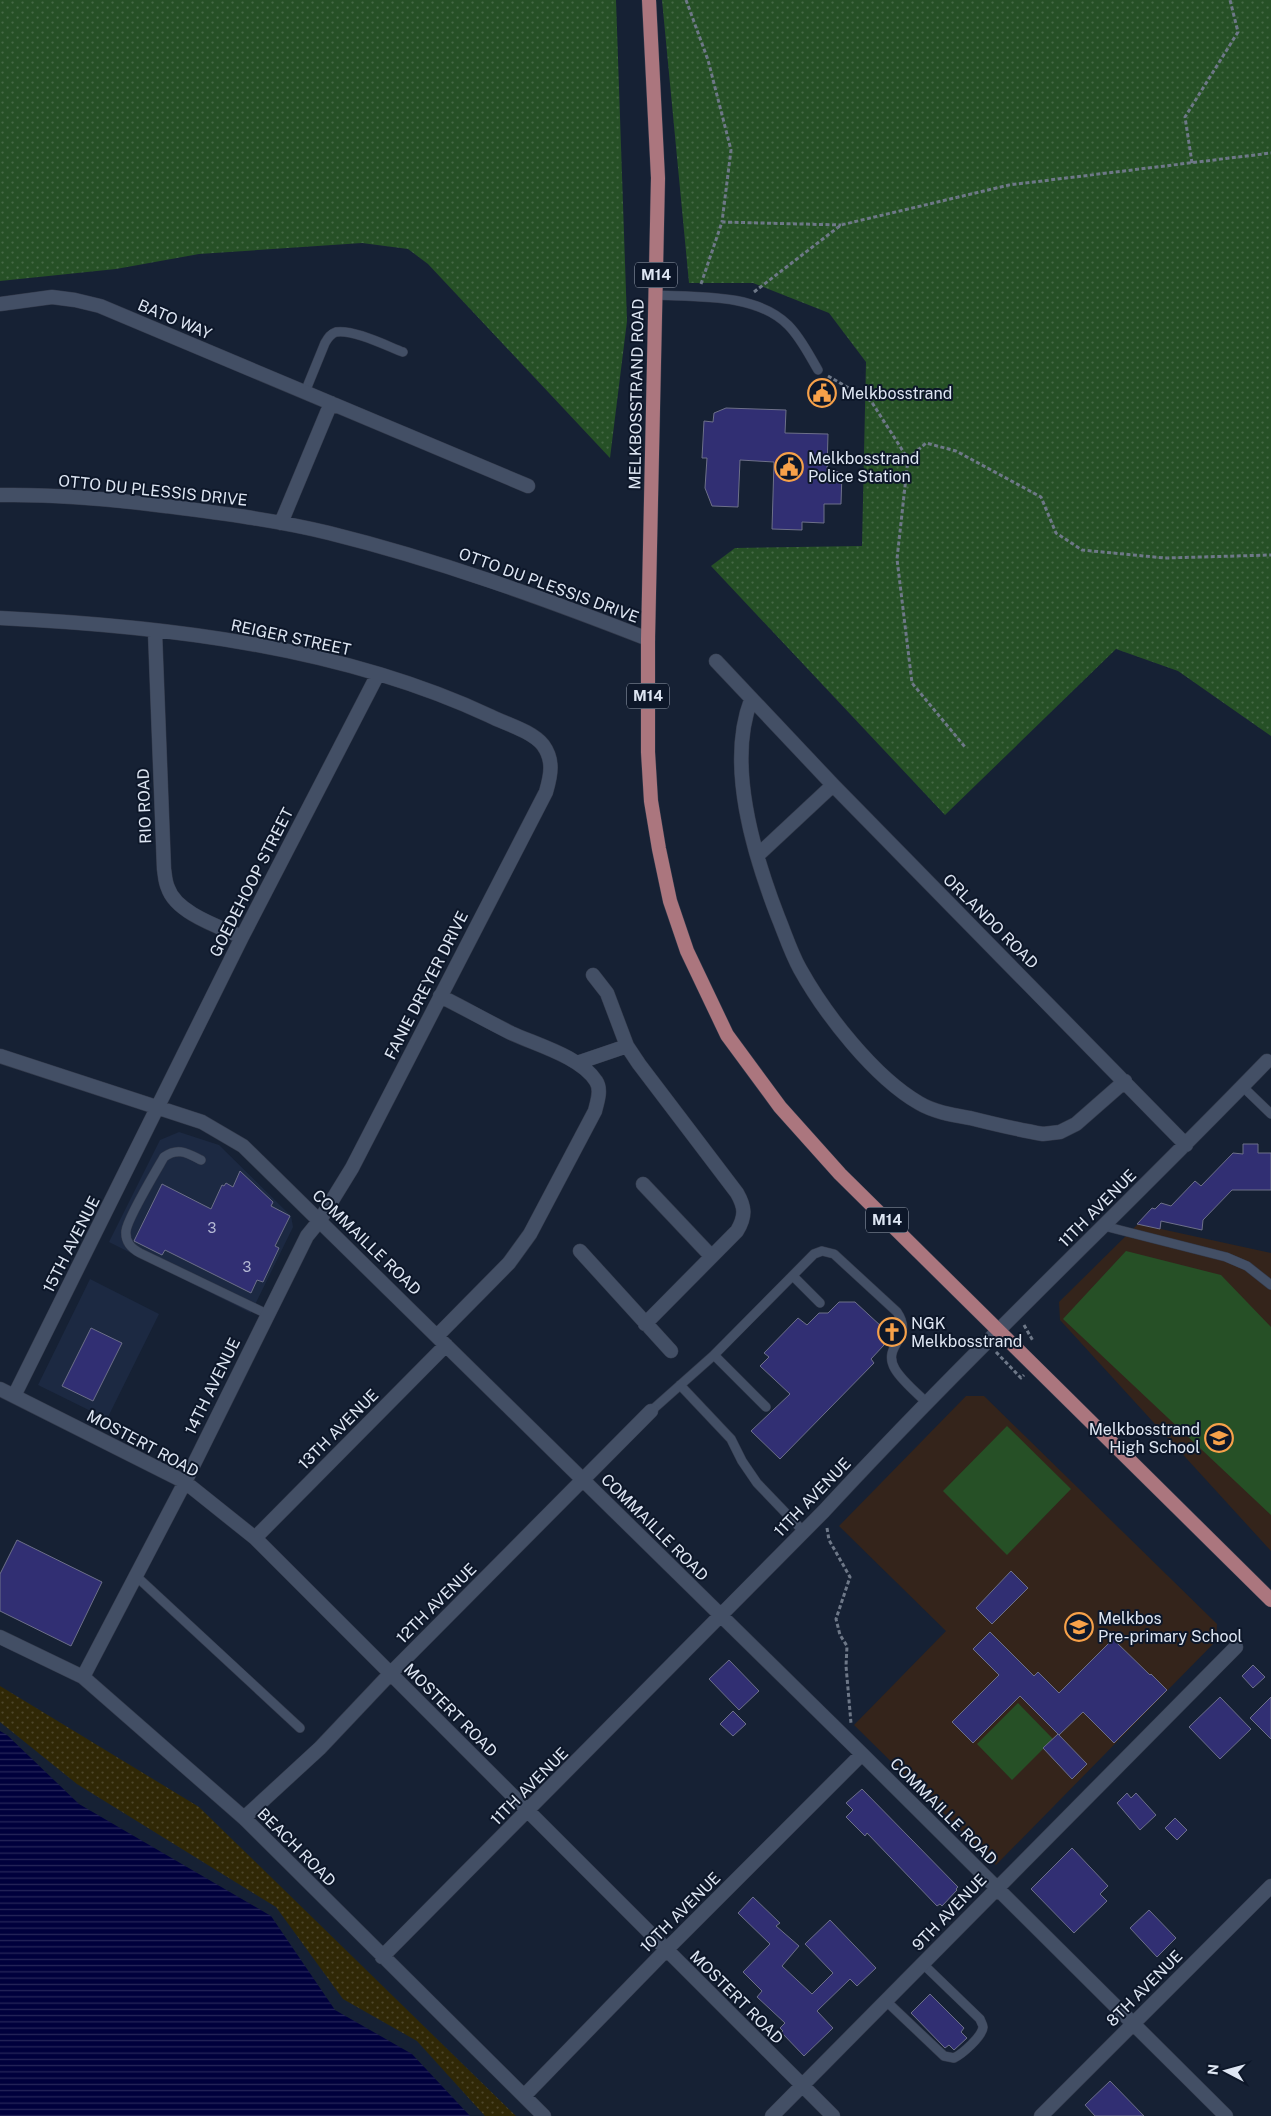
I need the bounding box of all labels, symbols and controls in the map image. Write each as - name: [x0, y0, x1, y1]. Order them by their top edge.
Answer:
- road number: M14: [635, 262, 677, 288]
- street label: BATO WAY: [135, 295, 215, 344]
- street label: MELKBOSSTRAND ROAD: [625, 298, 648, 490]
- public building icon: Melkbosstrand: [807, 378, 837, 408]
- place label: Melkbosstrand: [841, 384, 952, 403]
- place label: Melkbosstrand Police Station: [808, 449, 919, 486]
- public building icon: Melkbosstrand Police Station: [774, 452, 804, 482]
- street label: OTTO DU PLESSIS DRIVE: [57, 471, 249, 510]
- street label: OTTO DU PLESSIS DRIVE: [456, 544, 641, 627]
- street label: REIGER STREET: [229, 615, 353, 660]
- road number: M14: [627, 684, 669, 708]
- street label: RIO ROAD: [134, 768, 155, 844]
- street label: GOEDEHOOP STREET: [206, 804, 298, 960]
- street label: ORLANDO ROAD: [939, 870, 1042, 973]
- street label: FANIE DREYER DRIVE: [381, 908, 472, 1063]
- street label: 11TH AVENUE: [1055, 1166, 1140, 1251]
- street label: COMMAILLE ROAD: [308, 1186, 425, 1299]
- street label: 15TH AVENUE: [39, 1193, 104, 1296]
- road number: M14: [866, 1208, 908, 1232]
- house number: 3: [208, 1220, 217, 1236]
- house number: 3: [243, 1259, 252, 1275]
- place label: NGK Melkbosstrand: [911, 1314, 1022, 1351]
- church icon: NGK Melkbosstrand: [877, 1317, 907, 1347]
- street label: 14TH AVENUE: [181, 1335, 244, 1438]
- street label: 13TH AVENUE: [294, 1385, 382, 1473]
- street label: MOSTERT ROAD: [83, 1406, 202, 1481]
- place label: Melkbosstrand High School: [1089, 1420, 1200, 1457]
- school or university icon: Melkbosstrand High School: [1204, 1423, 1234, 1453]
- street label: 11TH AVENUE: [770, 1454, 855, 1541]
- street label: COMMAILLE ROAD: [597, 1470, 712, 1585]
- street label: 12TH AVENUE: [392, 1559, 480, 1647]
- place label: Melkbos Pre-primary School: [1098, 1609, 1243, 1646]
- school or university icon: Melkbos Pre-primary School: [1064, 1612, 1094, 1642]
- street label: MOSTERT ROAD: [400, 1660, 501, 1761]
- street label: 11TH AVENUE: [487, 1744, 572, 1829]
- street label: COMMAILLE ROAD: [886, 1754, 1001, 1869]
- street label: BEACH ROAD: [254, 1804, 340, 1890]
- street label: 10TH AVENUE: [636, 1868, 724, 1956]
- street label: 9TH AVENUE: [908, 1870, 991, 1955]
- street label: 8TH AVENUE: [1102, 1946, 1186, 2030]
- street label: MOSTERT ROAD: [686, 1947, 787, 2048]
- north arrow: [1201, 2046, 1251, 2096]
- text: N: [1205, 2063, 1222, 2076]

